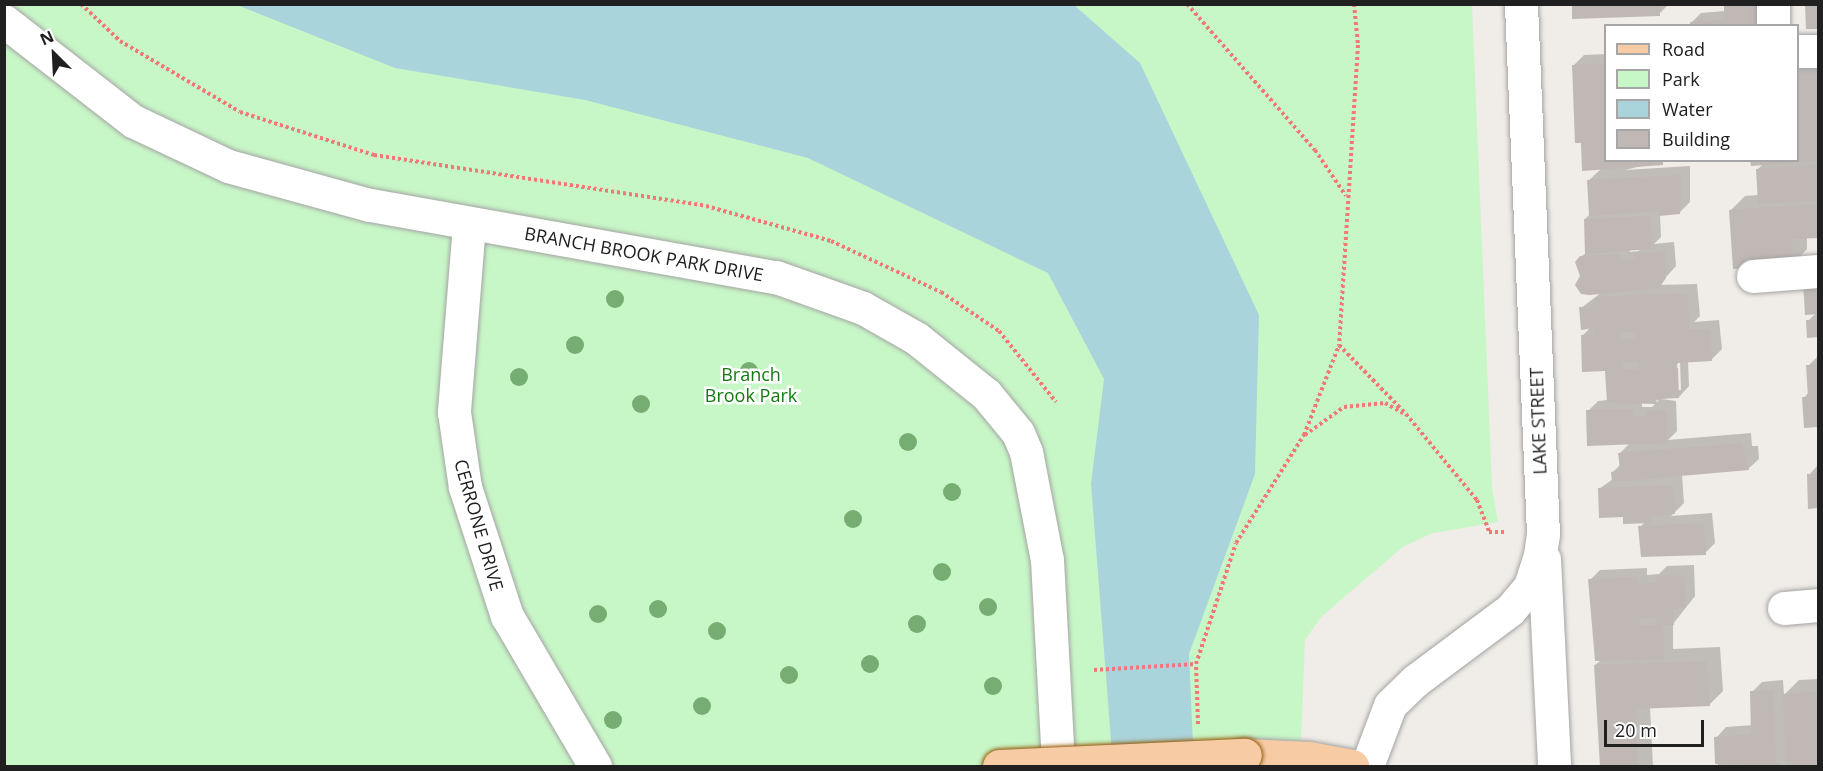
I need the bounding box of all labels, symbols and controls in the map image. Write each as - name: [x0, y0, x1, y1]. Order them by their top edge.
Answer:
- north arrow: [24, 24, 84, 84]
- legend: [1604, 24, 1799, 162]
- text: N: [36, 25, 57, 50]
- text: Road: [1662, 37, 1705, 61]
- text: Park: [1662, 67, 1700, 91]
- text: Water: [1662, 97, 1713, 121]
- text: Building: [1662, 127, 1730, 151]
- street label: BRANCH BROOK PARK DRIVE: [523, 222, 765, 286]
- park label: Branch Brook Park: [705, 364, 797, 406]
- street label: LAKE STREET: [1525, 367, 1551, 475]
- street label: CERRONE DRIVE: [450, 457, 508, 593]
- scale bar: [1607, 708, 1708, 746]
- text: 20 m: [1615, 718, 1657, 742]

